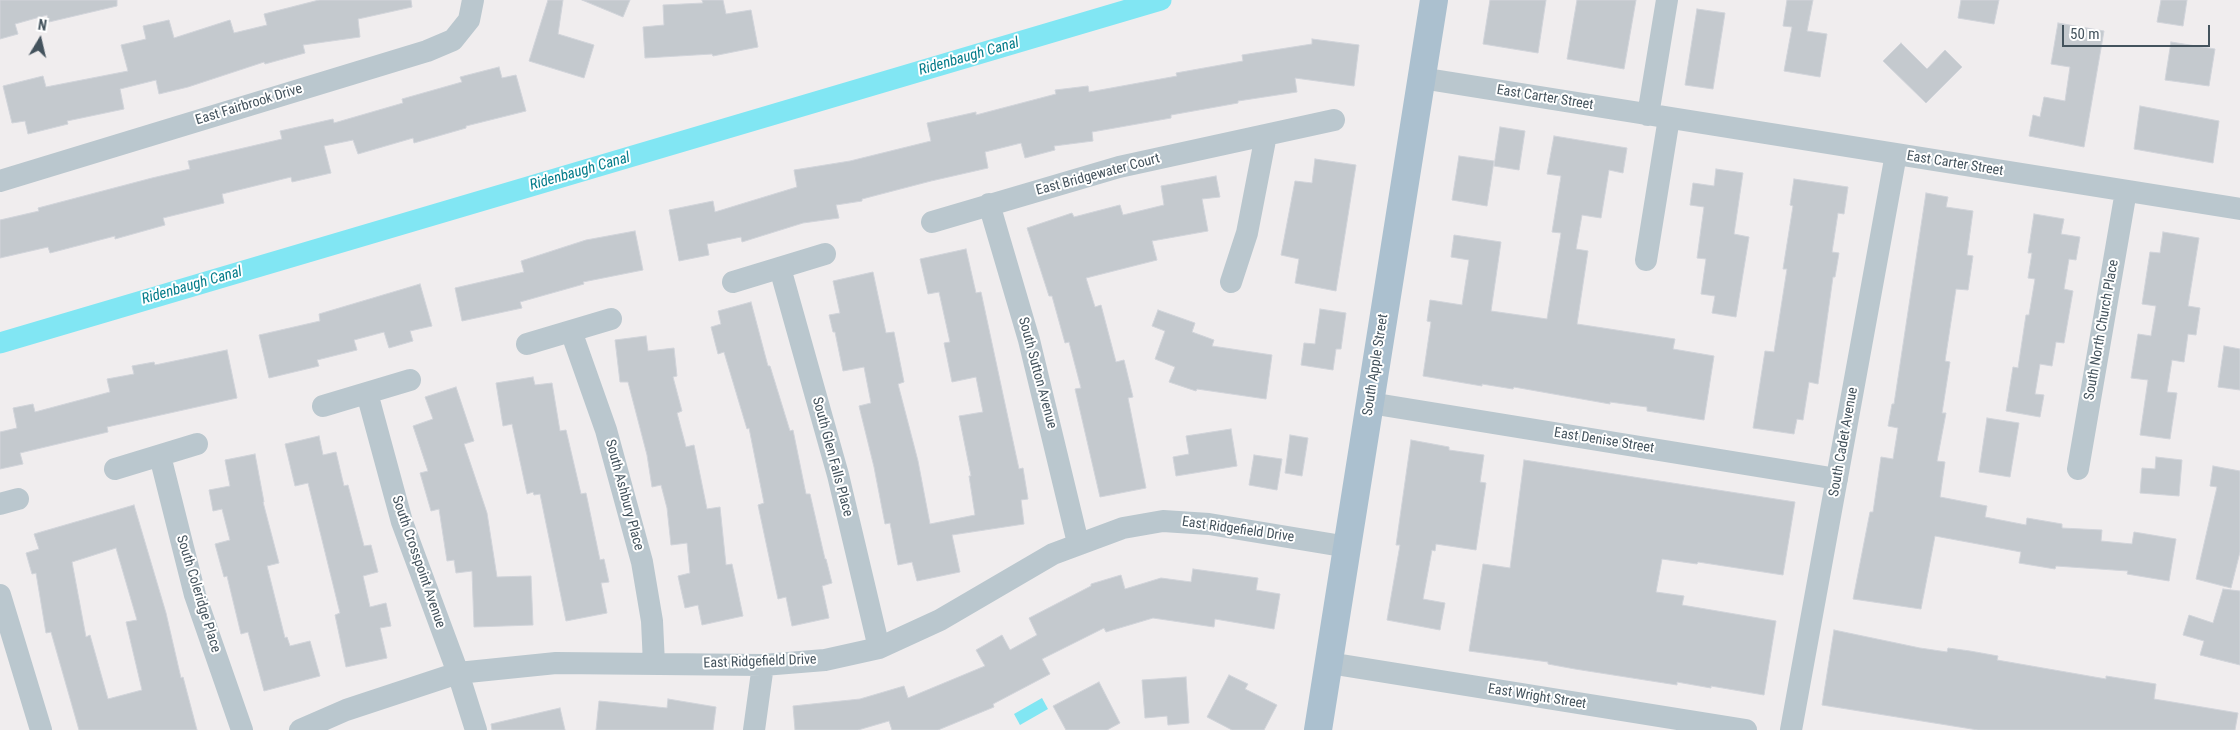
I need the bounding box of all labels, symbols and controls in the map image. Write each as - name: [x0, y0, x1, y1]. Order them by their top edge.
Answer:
- north arrow: [15, 15, 65, 65]
- scale bar: [2065, 15, 2212, 47]
- text: N: [37, 17, 48, 34]
- text: 50 m: [2070, 25, 2100, 43]
- water label: Ridenbaugh Canal: [917, 34, 1021, 80]
- street label: East Fairbrook Drive: [194, 81, 304, 129]
- street label: East Carter Street: [1495, 82, 1595, 114]
- street label: East Carter Street: [1905, 148, 2005, 180]
- water label: Ridenbaugh Canal: [528, 149, 632, 195]
- street label: East Bridgewater Court: [1034, 150, 1162, 200]
- street label: South North Church Place: [2081, 258, 2123, 402]
- water label: Ridenbaugh Canal: [140, 263, 244, 309]
- street label: South Apple Street: [1360, 313, 1392, 417]
- street label: South Sutton Avenue: [1014, 315, 1060, 431]
- street label: South Cadet Avenue: [1826, 386, 1862, 498]
- street label: South Glen Falls Place: [808, 395, 856, 519]
- street label: East Denise Street: [1553, 425, 1655, 457]
- street label: South Ashbury Place: [601, 438, 647, 552]
- street label: South Crosspoint Avenue: [387, 494, 449, 630]
- street label: East Ridgefield Drive: [1181, 514, 1295, 546]
- street label: South Coleridge Place: [172, 533, 224, 655]
- street label: East Ridgefield Drive: [703, 652, 817, 672]
- street label: East Wright Street: [1487, 681, 1587, 713]

